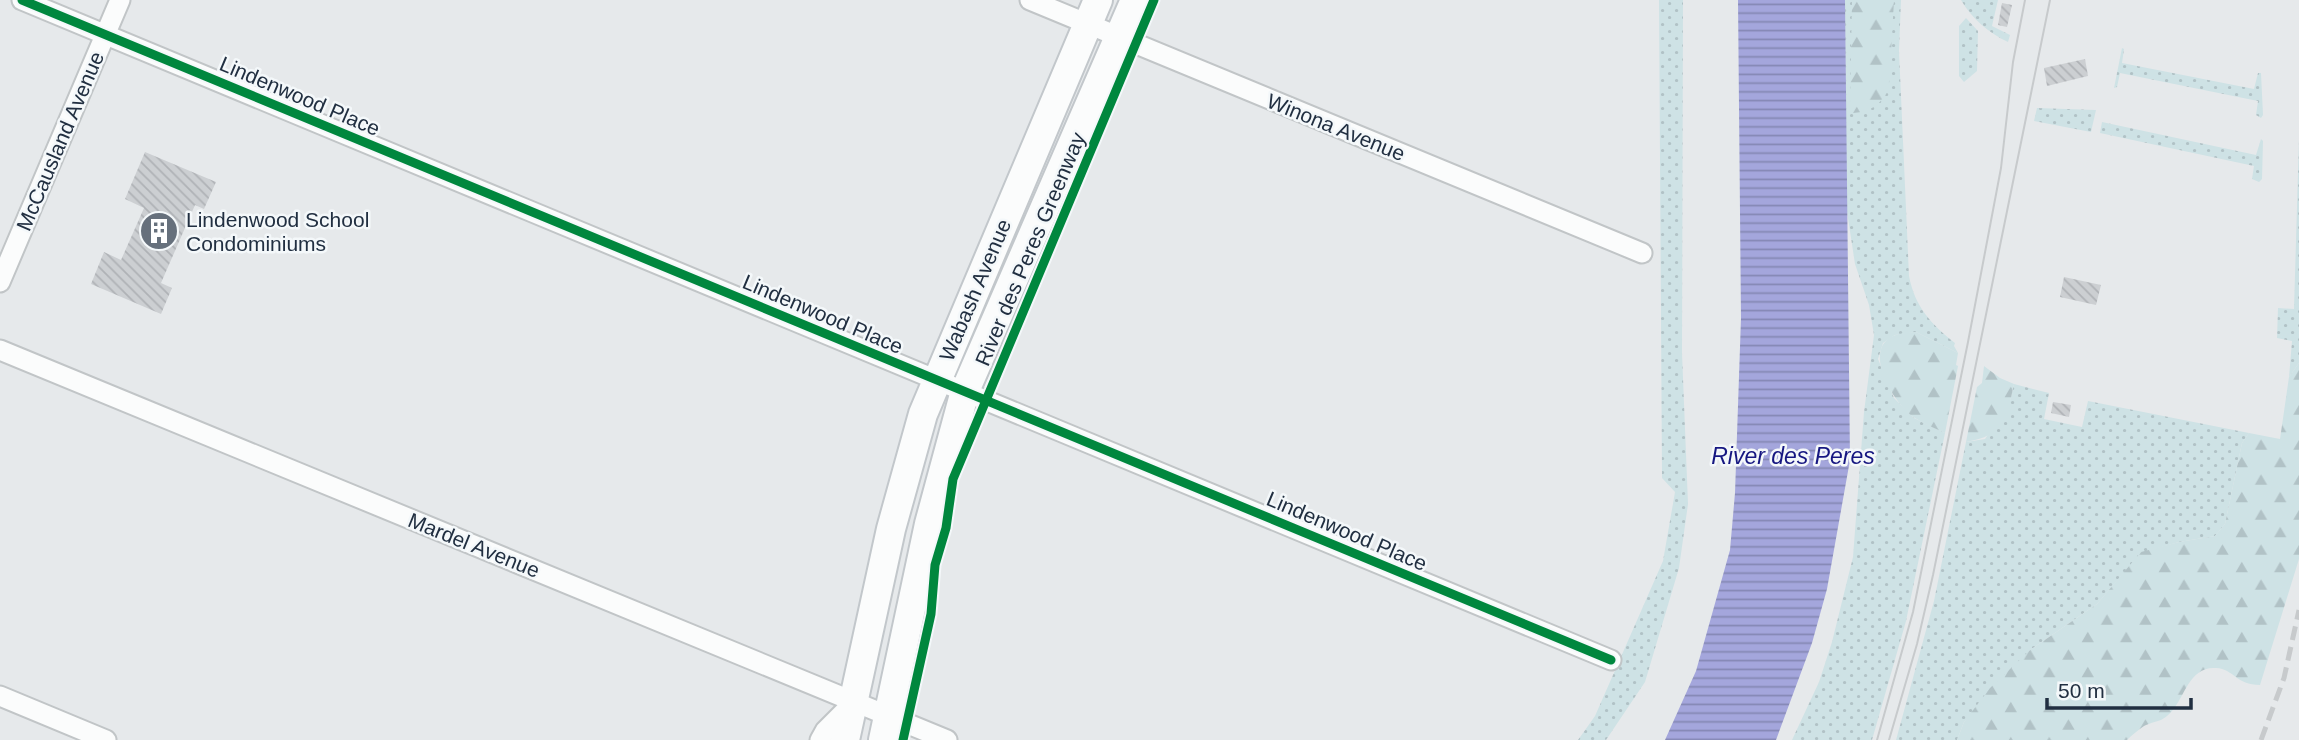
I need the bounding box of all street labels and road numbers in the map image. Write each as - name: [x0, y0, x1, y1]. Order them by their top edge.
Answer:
- street label: McCausland Avenue: [12, 48, 108, 234]
- street label: Lindenwood Place: [217, 52, 383, 140]
- street label: Winona Avenue: [1264, 89, 1408, 165]
- street label: River des Peres Greenway: [970, 129, 1090, 369]
- street label: Wabash Avenue: [935, 216, 1015, 364]
- street label: Lindenwood Place: [740, 270, 906, 358]
- street label: Lindenwood Place: [1264, 487, 1430, 575]
- street label: Mardel Avenue: [405, 508, 543, 582]

